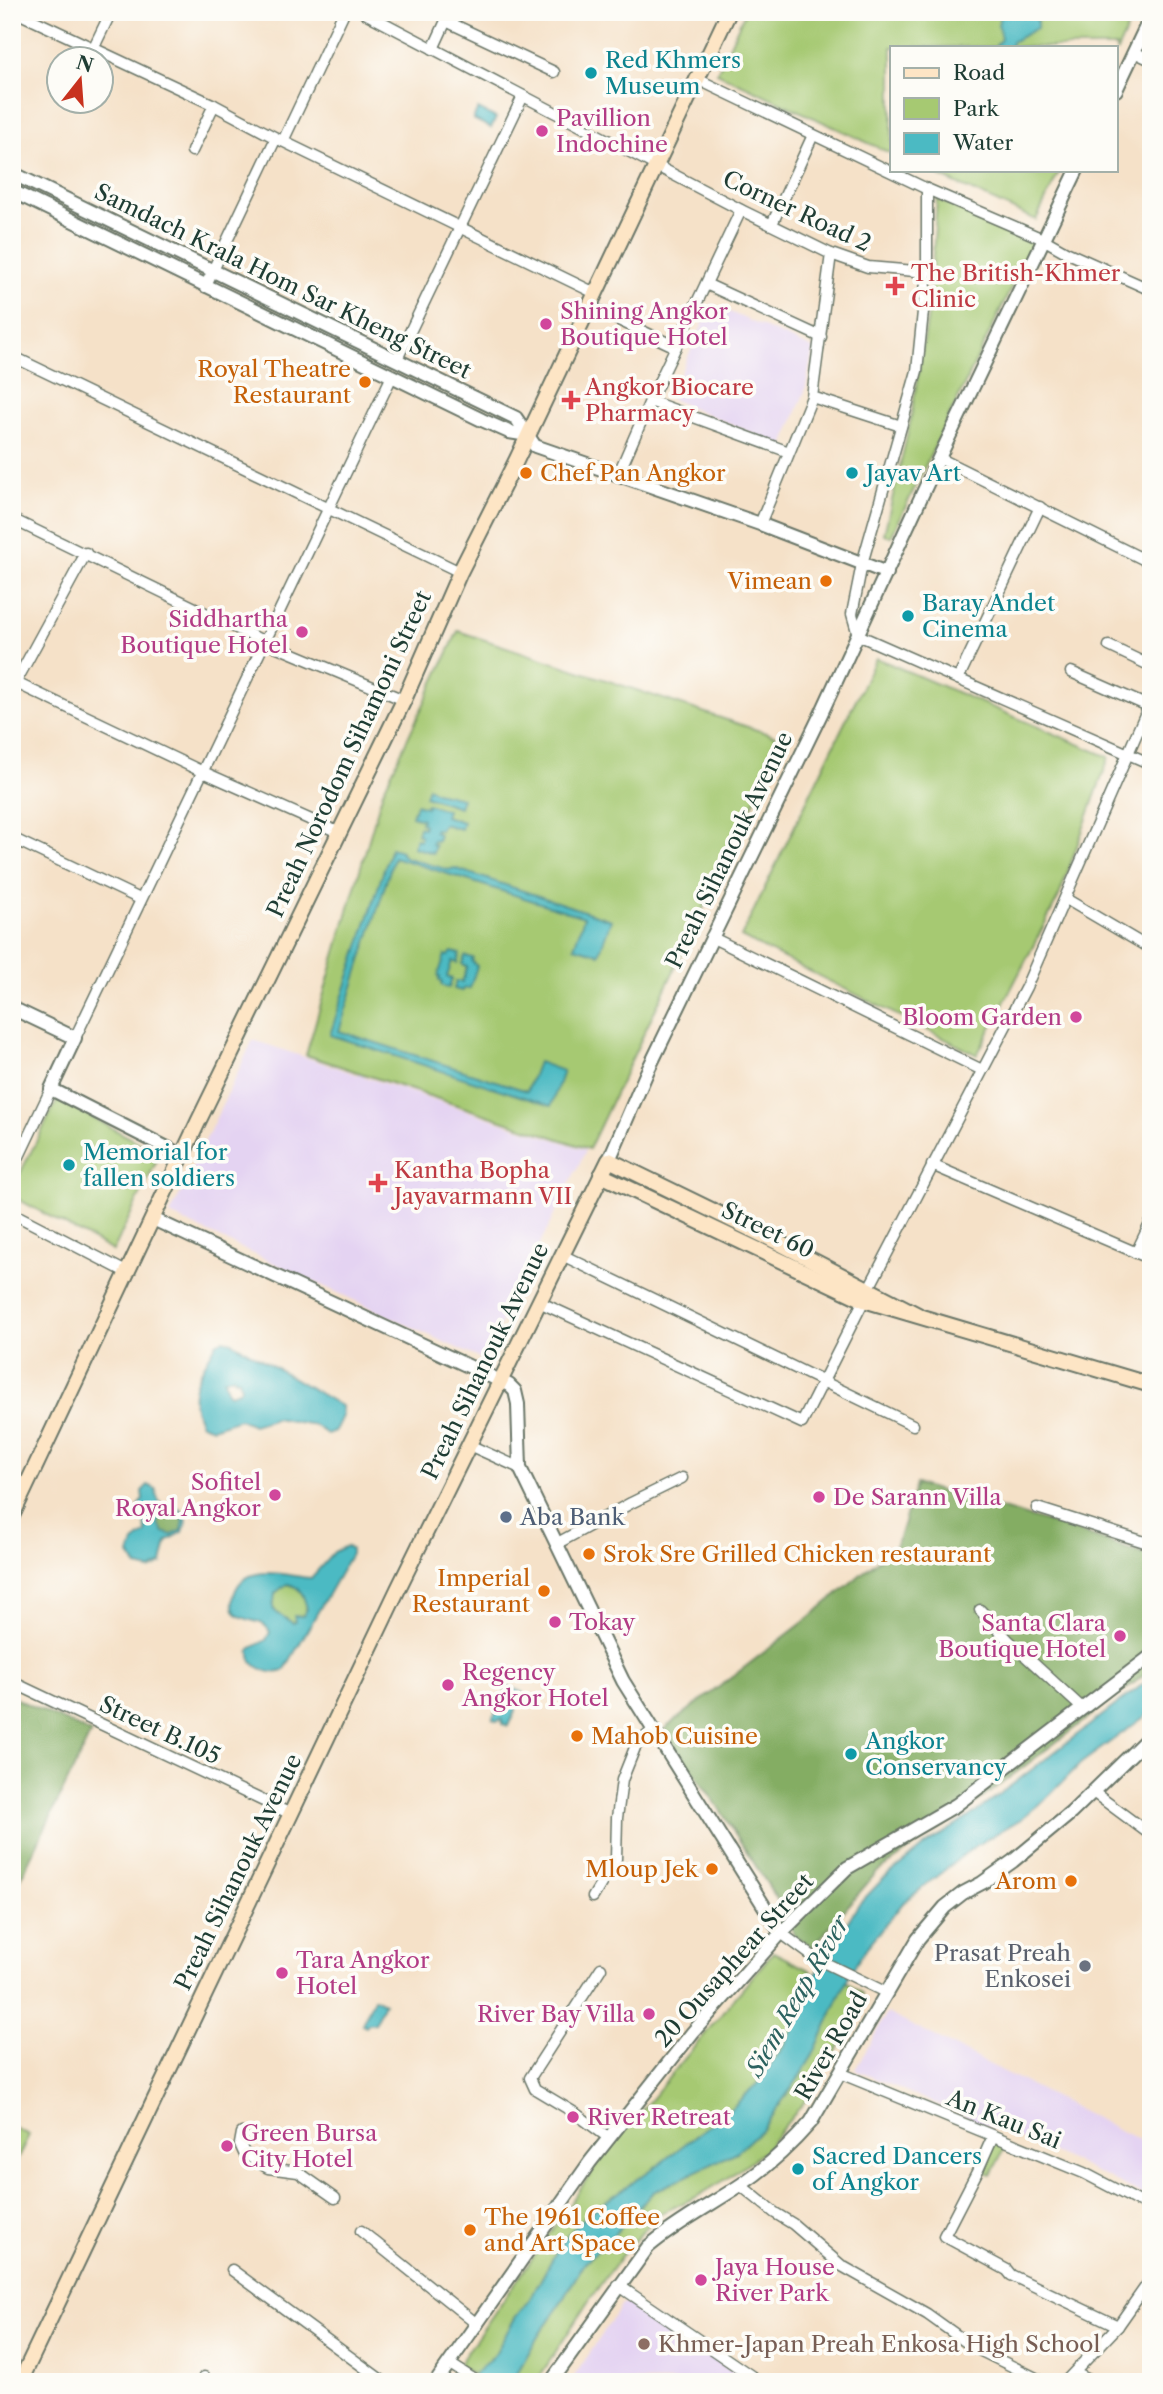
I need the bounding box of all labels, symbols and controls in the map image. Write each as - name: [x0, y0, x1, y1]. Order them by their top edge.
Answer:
- north arrow: [46, 46, 116, 116]
- place label: Red Khmers Museum: [605, 46, 741, 100]
- legend: [890, 46, 1118, 172]
- text: N: [74, 51, 96, 78]
- text: Road: [953, 60, 1005, 85]
- marker: Red Khmers Museum: [583, 65, 599, 81]
- text: Park: [953, 96, 999, 121]
- place label: Pavillion Indochine: [556, 104, 668, 158]
- marker: Pavillion Indochine: [534, 123, 550, 139]
- text: Water: [952, 130, 1013, 155]
- street label: Corner Road 2: [718, 164, 876, 258]
- street label: Samdach Krala Hom Sar Kheng Street: [90, 177, 476, 385]
- place label: The British-Khmer Clinic: [911, 259, 1121, 313]
- marker: The British-Khmer Clinic: [885, 276, 905, 296]
- place label: Shining Angkor Boutique Hotel: [560, 297, 728, 351]
- marker: Shining Angkor Boutique Hotel: [538, 316, 554, 332]
- place label: Royal Theatre Restaurant: [197, 355, 351, 409]
- place label: Angkor Biocare Pharmacy: [584, 373, 754, 427]
- marker: Royal Theatre Restaurant: [357, 374, 373, 390]
- marker: Angkor Biocare Pharmacy: [563, 392, 579, 408]
- place label: Chef Pan Angkor: [540, 459, 726, 487]
- place label: Jayav Art: [863, 459, 961, 487]
- marker: Chef Pan Angkor: [518, 465, 534, 481]
- marker: Jayav Art: [844, 465, 860, 481]
- place label: Vimean: [727, 567, 812, 595]
- marker: Vimean: [818, 573, 834, 589]
- street label: Preah Norodom Sihamoni Street: [261, 586, 437, 922]
- place label: Baray Andet Cinema: [922, 589, 1055, 643]
- place label: Siddhartha Boutique Hotel: [120, 605, 289, 659]
- marker: Baray Andet Cinema: [900, 608, 916, 624]
- marker: Siddhartha Boutique Hotel: [294, 624, 310, 640]
- street label: Preah Sihanouk Avenue: [659, 727, 799, 973]
- place label: Bloom Garden: [902, 1003, 1062, 1031]
- marker: Bloom Garden: [1068, 1009, 1084, 1025]
- place label: Memorial for fallen soldiers: [83, 1138, 235, 1192]
- place label: Kantha Bopha Jayavarmann VII: [391, 1156, 572, 1210]
- marker: Memorial for fallen soldiers: [61, 1157, 77, 1173]
- marker: Kantha Bopha Jayavarmann VII: [368, 1173, 388, 1193]
- street label: Street 60: [717, 1196, 819, 1264]
- street label: Preah Sihanouk Avenue: [415, 1238, 555, 1484]
- place label: Sofitel Royal Angkor: [115, 1468, 261, 1522]
- place label: De Sarann Villa: [833, 1483, 1002, 1511]
- marker: Sofitel Royal Angkor: [267, 1487, 283, 1503]
- marker: De Sarann Villa: [811, 1489, 827, 1505]
- place label: Aba Bank: [519, 1503, 627, 1531]
- marker: Aba Bank: [498, 1509, 514, 1525]
- place label: Srok Sre Grilled Chicken restaurant: [603, 1540, 991, 1568]
- marker: Srok Sre Grilled Chicken restaurant: [581, 1546, 597, 1562]
- place label: Imperial Restaurant: [412, 1564, 530, 1618]
- marker: Imperial Restaurant: [536, 1583, 552, 1599]
- place label: Tokay: [569, 1608, 635, 1636]
- place label: Santa Clara Boutique Hotel: [938, 1609, 1107, 1663]
- marker: Tokay: [547, 1614, 563, 1630]
- marker: Santa Clara Boutique Hotel: [1112, 1628, 1128, 1644]
- place label: Regency Angkor Hotel: [461, 1658, 609, 1712]
- marker: Regency Angkor Hotel: [440, 1677, 456, 1693]
- street label: Street B.105: [95, 1690, 225, 1770]
- place label: Mahob Cuisine: [591, 1722, 758, 1750]
- place label: Angkor Conservancy: [864, 1727, 1007, 1781]
- marker: Mahob Cuisine: [569, 1728, 585, 1744]
- marker: Angkor Conservancy: [843, 1746, 859, 1762]
- street label: Preah Sihanouk Avenue: [168, 1749, 308, 1995]
- place label: Mloup Jek: [585, 1855, 700, 1883]
- marker: Mloup Jek: [704, 1861, 720, 1877]
- place label: Arom: [994, 1867, 1057, 1895]
- street label: 20 Ousaphear Street: [649, 1868, 819, 2052]
- marker: Arom: [1063, 1873, 1079, 1889]
- water label: Siem Reap River: [739, 1909, 856, 2083]
- place label: Prasat Preah Enkosei: [934, 1939, 1071, 1993]
- place label: Tara Angkor Hotel: [296, 1946, 430, 2000]
- marker: Prasat Preah Enkosei: [1077, 1958, 1093, 1974]
- marker: Tara Angkor Hotel: [274, 1965, 290, 1981]
- street label: River Road: [789, 1987, 873, 2105]
- place label: River Bay Villa: [477, 2000, 636, 2028]
- marker: River Bay Villa: [641, 2006, 657, 2022]
- street label: An Kau Sai: [942, 2083, 1065, 2155]
- place label: River Retreat: [587, 2103, 731, 2131]
- marker: River Retreat: [565, 2109, 581, 2125]
- place label: Green Bursa City Hotel: [241, 2119, 378, 2173]
- marker: Green Bursa City Hotel: [219, 2138, 235, 2154]
- place label: Sacred Dancers of Angkor: [812, 2142, 982, 2196]
- marker: Sacred Dancers of Angkor: [790, 2161, 806, 2177]
- place label: The 1961 Coffee and Art Space: [484, 2203, 660, 2257]
- marker: The 1961 Coffee and Art Space: [462, 2222, 478, 2238]
- place label: Jaya House River Park: [712, 2253, 835, 2307]
- marker: Jaya House River Park: [693, 2272, 709, 2288]
- place label: Khmer-Japan Preah Enkosa High School: [658, 2330, 1100, 2358]
- marker: Khmer-Japan Preah Enkosa High School: [636, 2336, 652, 2352]

